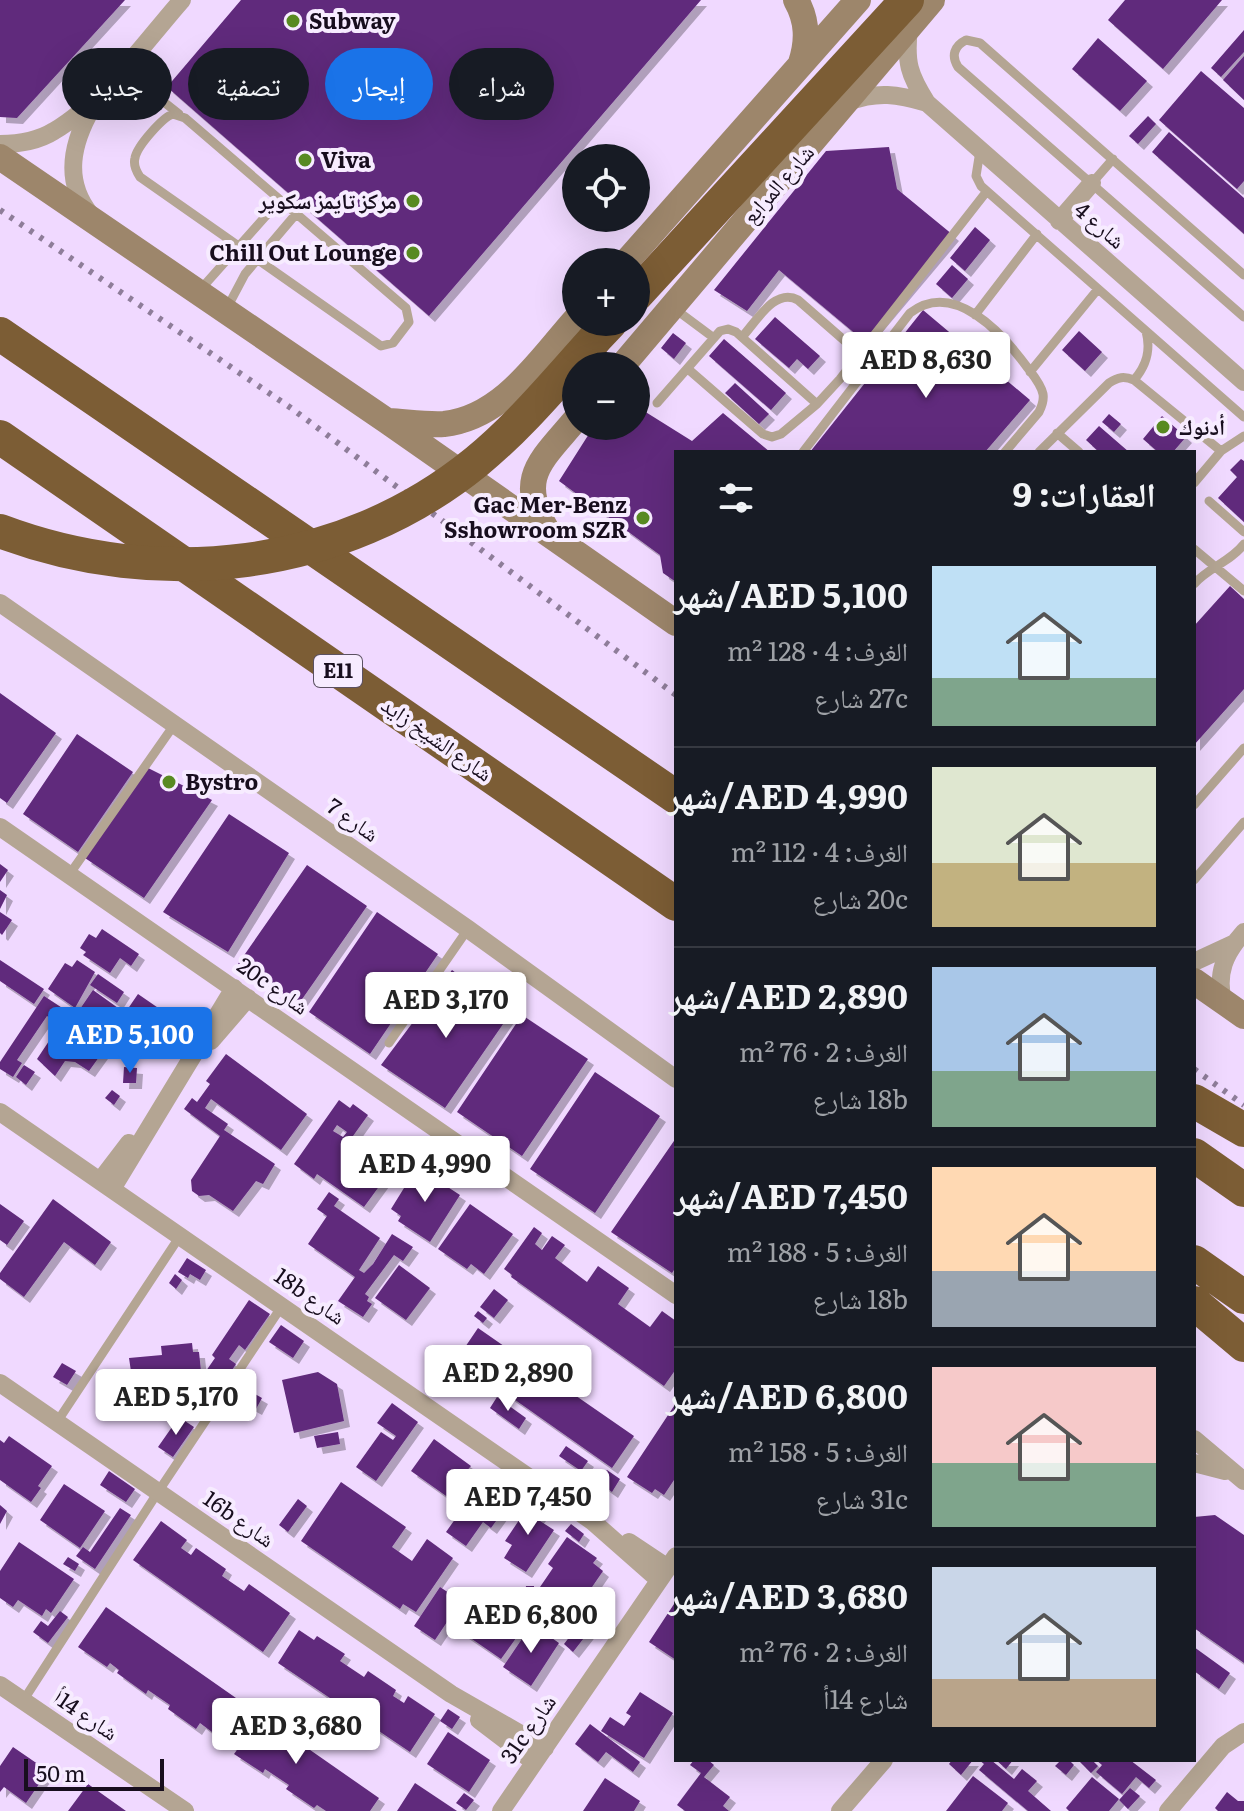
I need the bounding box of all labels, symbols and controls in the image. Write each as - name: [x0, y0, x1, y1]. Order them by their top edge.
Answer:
- place label: Subway: [309, 3, 396, 36]
- marker: Subway: [284, 12, 302, 30]
- chip: جديد: [62, 48, 172, 120]
- chip: تصفية: [188, 48, 309, 120]
- chip: إيجار: [325, 48, 433, 120]
- chip: شراء: [449, 48, 554, 120]
- street label: شارع المرابع: [733, 136, 821, 230]
- place label: Viva: [321, 142, 371, 175]
- map controls: [562, 144, 650, 440]
- button: locate: [562, 144, 650, 232]
- marker: Viva: [296, 151, 314, 169]
- place label: مركز تايمز سكوير: [258, 183, 397, 216]
- marker: مركز تايمز سكوير: [404, 192, 422, 210]
- street label: شارع 4: [1068, 192, 1134, 255]
- place label: Chill Out Lounge: [209, 235, 397, 268]
- marker: Chill Out Lounge: [404, 244, 422, 262]
- button: +: [562, 248, 650, 336]
- pin: AED 8,630: [834, 332, 1018, 400]
- text: AED 8,630: [860, 338, 992, 377]
- button: −: [562, 352, 650, 440]
- place label: أدنوك: [1179, 409, 1225, 442]
- marker: أدنوك: [1154, 418, 1172, 436]
- text: العقارات: 9: [1012, 467, 1156, 517]
- icon: filters: [714, 476, 758, 520]
- place label: Gac Mer-Benz Sshowroom SZR: [444, 487, 628, 545]
- marker: Gac Mer-Benz Sshowroom SZR: [634, 509, 652, 527]
- text: AED 5,100/شهر: [673, 568, 908, 618]
- icon: home: [996, 598, 1092, 694]
- text: الغرف: 4 · 128 m²: [727, 630, 908, 669]
- road number: E11: [314, 655, 362, 687]
- text: 27c شارع: [814, 677, 908, 716]
- street label: شارع الشيخ زايد: [375, 687, 500, 788]
- place label: Bystro: [185, 764, 258, 797]
- text: AED 4,990/شهر: [667, 769, 908, 819]
- marker: Bystro: [160, 773, 178, 791]
- street label: شارع 7: [321, 789, 387, 849]
- icon: home: [996, 799, 1092, 895]
- text: الغرف: 4 · 112 m²: [731, 831, 908, 870]
- text: 20c شارع: [812, 878, 908, 917]
- street label: 20c شارع: [231, 948, 317, 1022]
- text: AED 2,890/شهر: [669, 969, 908, 1019]
- pin: AED 3,170: [354, 972, 538, 1040]
- text: AED 3,170: [383, 978, 509, 1017]
- icon: home: [996, 999, 1092, 1095]
- pin: AED 5,100: [38, 1007, 222, 1075]
- text: AED 5,100: [66, 1013, 194, 1052]
- text: الغرف: 2 · 76 m²: [739, 1031, 908, 1070]
- text: 18b شارع: [813, 1078, 908, 1117]
- pin: AED 4,990: [333, 1136, 517, 1204]
- text: AED 4,990: [359, 1142, 491, 1181]
- text: AED 7,450/شهر: [674, 1169, 908, 1219]
- icon: home: [996, 1199, 1092, 1295]
- text: الغرف: 5 · 188 m²: [727, 1231, 908, 1270]
- street label: 18b شارع: [268, 1258, 353, 1331]
- text: 18b شارع: [813, 1278, 908, 1317]
- pin: AED 2,890: [416, 1345, 600, 1413]
- text: AED 2,890: [443, 1351, 574, 1390]
- pin: AED 5,170: [84, 1369, 268, 1437]
- text: AED 6,800/شهر: [666, 1369, 908, 1419]
- text: AED 5,170: [113, 1375, 239, 1414]
- icon: home: [996, 1399, 1092, 1495]
- text: الغرف: 5 · 158 m²: [728, 1431, 908, 1470]
- pin: AED 7,450: [436, 1469, 620, 1537]
- text: AED 7,450: [464, 1475, 592, 1514]
- text: 31c شارع: [816, 1478, 908, 1517]
- street label: 16b شارع: [197, 1481, 282, 1554]
- text: AED 3,680/شهر: [668, 1569, 908, 1619]
- pin: AED 6,800: [439, 1587, 623, 1655]
- text: AED 6,800: [464, 1593, 598, 1632]
- icon: home: [996, 1599, 1092, 1695]
- text: الغرف: 2 · 76 m²: [739, 1631, 908, 1670]
- text: شارع 14أ: [823, 1678, 908, 1717]
- street label: شارع 14أ: [48, 1680, 126, 1747]
- street label: 31c شارع: [491, 1687, 563, 1770]
- pin: AED 3,680: [204, 1698, 388, 1766]
- text: AED 3,680: [230, 1704, 362, 1743]
- scale bar: [24, 1755, 164, 1791]
- text: 50 m: [36, 1756, 86, 1789]

